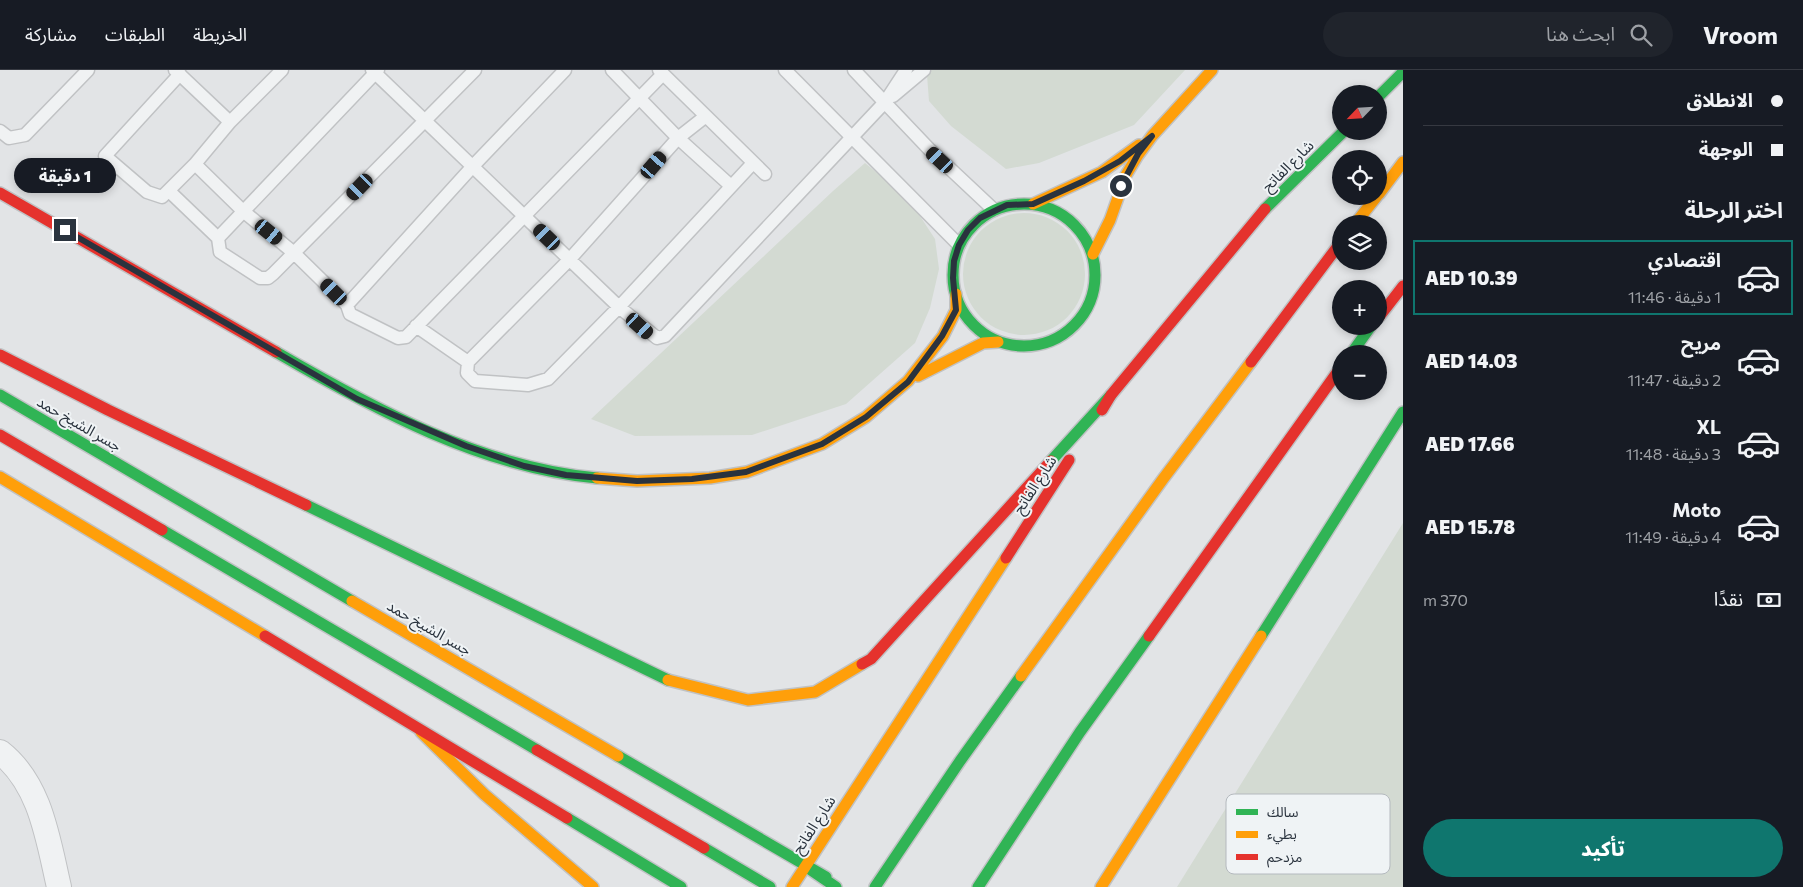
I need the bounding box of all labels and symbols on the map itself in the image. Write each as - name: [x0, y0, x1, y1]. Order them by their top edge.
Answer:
- north arrow: [1332, 85, 1388, 140]
- street label: شارع الفاتح: [1258, 136, 1320, 198]
- car: [923, 144, 956, 176]
- car: [638, 149, 669, 181]
- callout: 1 دقيقة: [14, 158, 116, 192]
- car: [344, 171, 375, 203]
- route start: [1110, 175, 1132, 197]
- car: [252, 217, 285, 247]
- route end: [54, 219, 76, 241]
- car: [530, 221, 563, 253]
- car: [318, 276, 349, 308]
- car: [623, 310, 656, 342]
- street label: جسر الشيخ حمد: [32, 392, 125, 458]
- street label: شارع الفاتح: [1009, 452, 1063, 519]
- street label: جسر الشيخ حمد: [382, 596, 475, 662]
- street label: شارع الفاتح: [788, 792, 842, 859]
- legend: [1226, 794, 1390, 874]
- text: سالك: [1267, 803, 1299, 820]
- text: بطيء: [1267, 825, 1297, 845]
- text: مزدحم: [1267, 848, 1302, 868]

